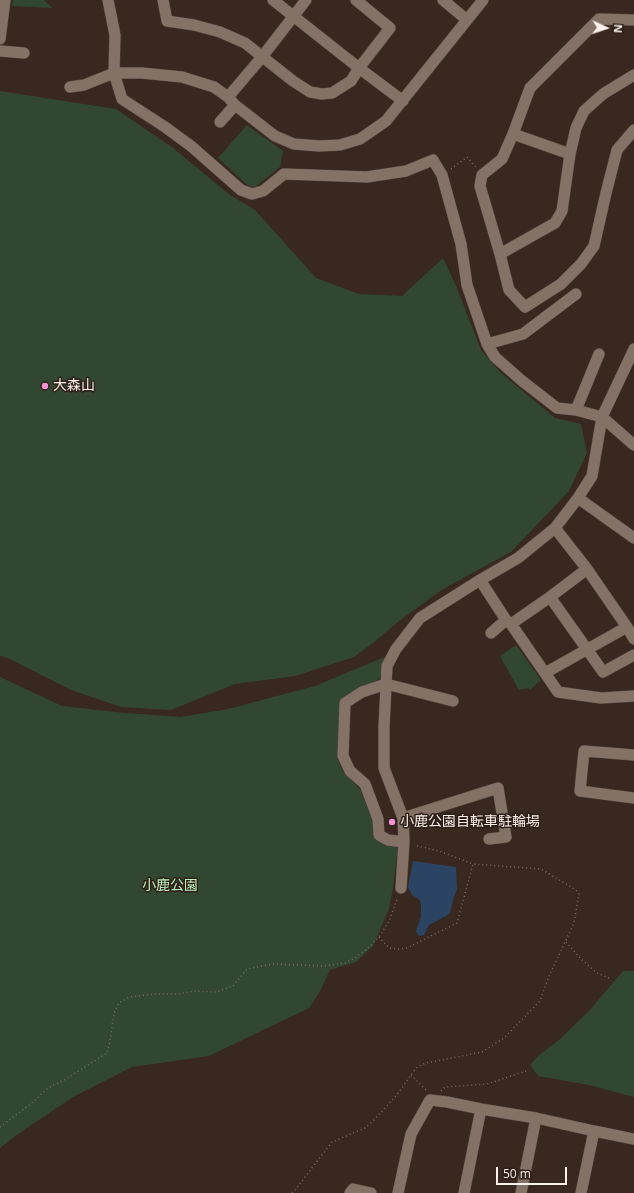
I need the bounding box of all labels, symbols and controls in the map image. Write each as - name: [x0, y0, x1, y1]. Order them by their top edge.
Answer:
- north arrow: [586, 8, 626, 48]
- text: N: [611, 24, 626, 34]
- place label: 大森山: [53, 378, 95, 394]
- marker: 大森山: [40, 381, 50, 391]
- place label: 小鹿公園自転車駐輪場: [400, 814, 540, 830]
- marker: 小鹿公園自転車駐輪場: [387, 817, 397, 827]
- park label: 小鹿公園: [142, 878, 198, 894]
- scale bar: [498, 1159, 569, 1185]
- text: 50 m: [503, 1165, 531, 1182]

